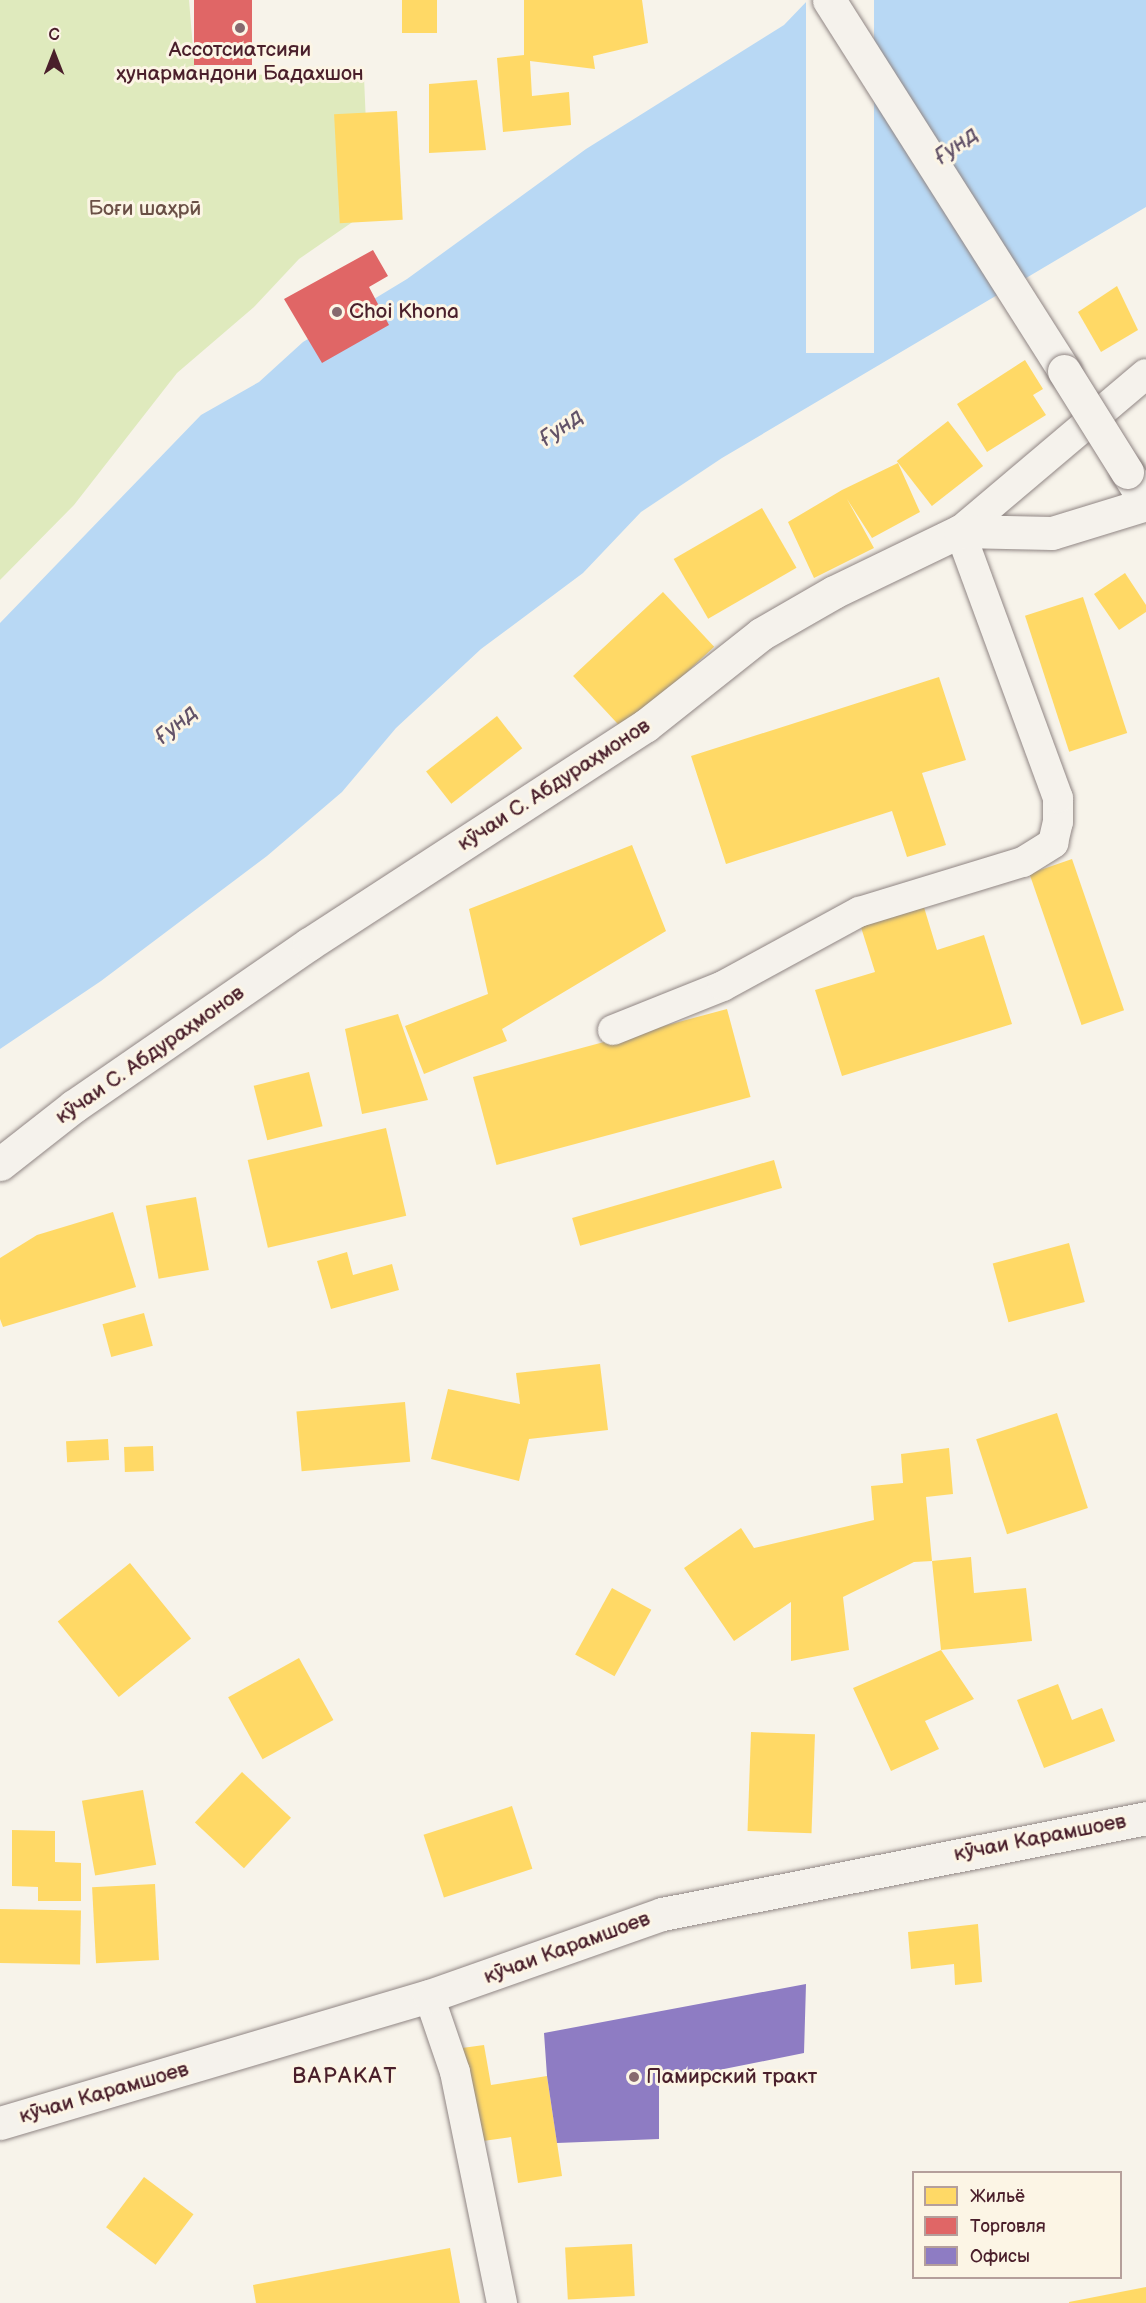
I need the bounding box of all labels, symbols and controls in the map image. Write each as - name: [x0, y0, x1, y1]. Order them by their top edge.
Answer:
- marker: Ассотсиатсияи ҳунармандони Бадахшон: [233, 21, 247, 35]
- north arrow: [24, 24, 84, 84]
- text: С: [48, 26, 60, 45]
- place label: Ассотсиатсияи ҳунармандони Бадахшон: [116, 37, 364, 87]
- water label: Ғунд: [929, 121, 983, 171]
- park label: Боғи шаҳрӣ: [89, 196, 201, 222]
- place label: Choi Khona: [349, 299, 459, 325]
- marker: Choi Khona: [330, 305, 344, 319]
- water label: Ғунд: [534, 403, 588, 453]
- water label: Ғунд: [149, 699, 203, 751]
- street label: кӯчаи С. Абдураҳмонов: [453, 713, 655, 857]
- street label: кӯчаи С. Абдураҳмонов: [51, 980, 249, 1130]
- street label: кӯчаи Карамшоев: [952, 1809, 1128, 1867]
- street label: кӯчаи Карамшоев: [480, 1906, 654, 1990]
- street label: кӯчаи Карамшоев: [16, 2057, 192, 2129]
- district label: ВАРАКАТ: [292, 2064, 398, 2090]
- place label: Памирский тракт: [646, 2064, 817, 2090]
- marker: Памирский тракт: [627, 2070, 641, 2084]
- legend: [912, 2171, 1122, 2279]
- text: Жильё: [970, 2186, 1025, 2207]
- text: Торговля: [970, 2216, 1046, 2237]
- text: Офисы: [970, 2246, 1030, 2267]

